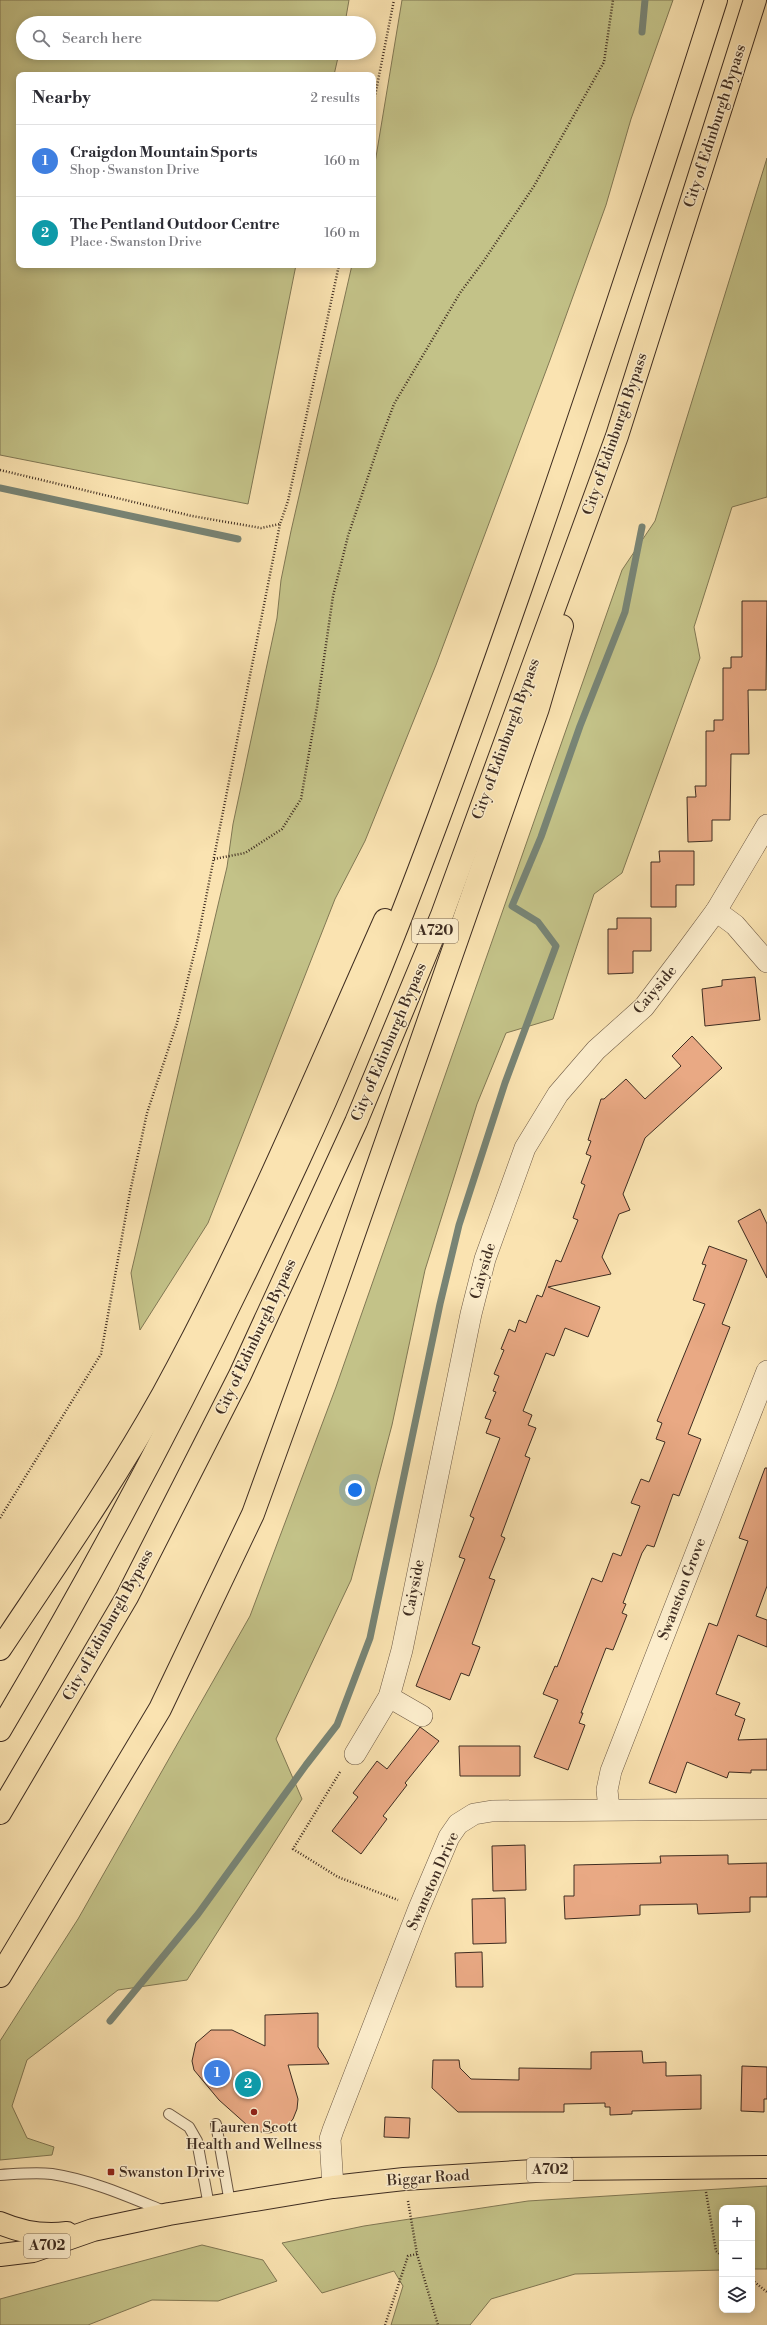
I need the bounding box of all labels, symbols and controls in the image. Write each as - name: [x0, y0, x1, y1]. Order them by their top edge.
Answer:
- search box: [16, 16, 376, 60]
- icon: search: [30, 27, 52, 49]
- text: Search here: [62, 29, 142, 48]
- street label: City of Edinburgh Bypass: [680, 42, 750, 210]
- text: Nearby: [32, 87, 91, 109]
- text: 2 results: [311, 90, 360, 106]
- text: Craigdon Mountain Sports: [70, 143, 257, 162]
- text: 1: [42, 153, 48, 169]
- text: 160 m: [324, 153, 360, 169]
- text: Shop · Swanston Drive: [70, 162, 199, 178]
- text: The Pentland Outdoor Centre: [70, 215, 280, 234]
- text: 2: [41, 225, 49, 241]
- text: 160 m: [324, 225, 360, 241]
- text: Place · Swanston Drive: [70, 234, 202, 250]
- street label: City of Edinburgh Bypass: [578, 350, 652, 518]
- street label: City of Edinburgh Bypass: [468, 656, 544, 822]
- road number: A720: [412, 919, 458, 943]
- street label: City of Edinburgh Bypass: [347, 960, 431, 1124]
- street label: Caiyside: [629, 962, 681, 1018]
- street label: Caiyside: [466, 1241, 500, 1301]
- street label: City of Edinburgh Bypass: [211, 1256, 301, 1418]
- your location: [345, 1480, 365, 1500]
- street label: Swanston Grove: [654, 1535, 710, 1643]
- street label: City of Edinburgh Bypass: [58, 1546, 158, 1704]
- street label: Caiyside: [399, 1558, 429, 1618]
- street label: Swanston Drive: [403, 1829, 463, 1933]
- pin: 1: [204, 2058, 230, 2088]
- pin: 2: [235, 2069, 261, 2099]
- marker: Lauren Scott Health and Wellness: [249, 2107, 259, 2117]
- place label: Lauren Scott Health and Wellness: [186, 2118, 322, 2154]
- road number: A702: [527, 2158, 573, 2182]
- place label: Swanston Drive: [119, 2163, 225, 2182]
- street label: Biggar Road: [385, 2166, 471, 2190]
- marker: Swanston Drive: [106, 2167, 116, 2177]
- map controls: [719, 2205, 755, 2313]
- button: +: [719, 2205, 755, 2241]
- road number: A702: [24, 2234, 70, 2258]
- button: −: [719, 2241, 755, 2277]
- button: layers: [719, 2277, 755, 2313]

